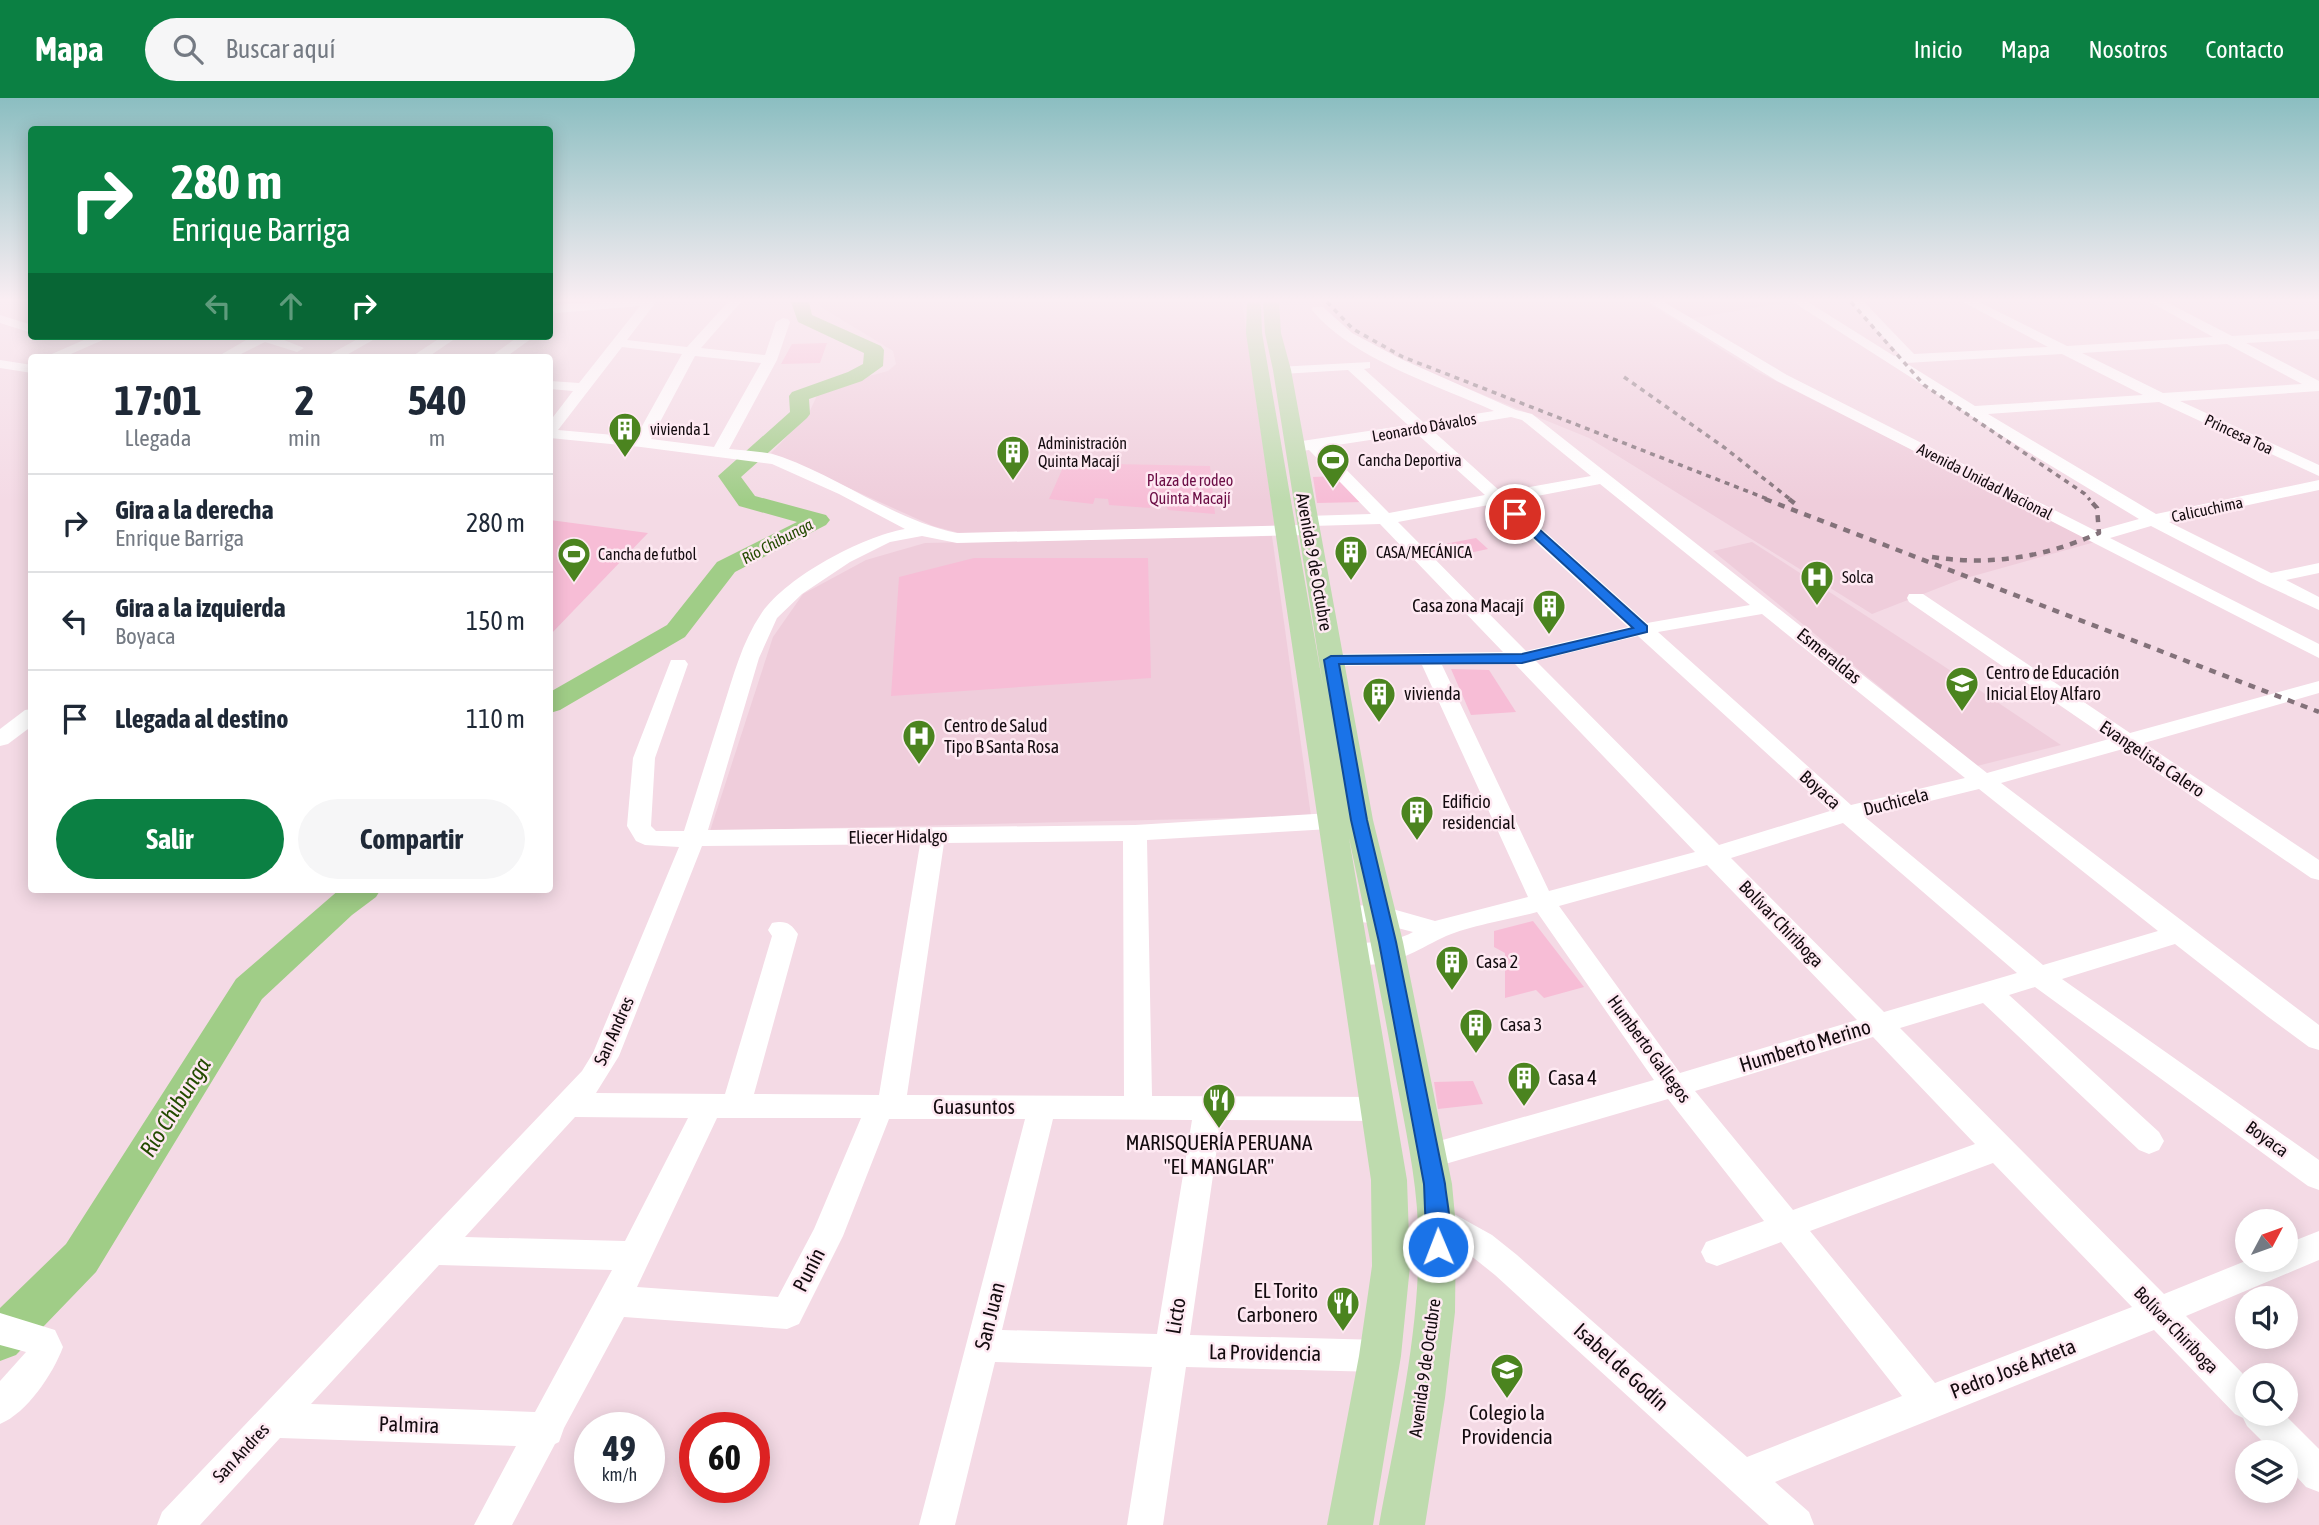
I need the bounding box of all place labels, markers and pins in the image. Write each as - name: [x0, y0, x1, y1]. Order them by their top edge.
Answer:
- building icon: vivienda 1: [606, 410, 644, 459]
- place label: vivienda 1: [650, 420, 710, 438]
- building icon: Administración Quinta Macají: [994, 433, 1032, 482]
- place label: Administración Quinta Macají: [1038, 434, 1127, 471]
- sports icon: Cancha Deportiva: [1314, 441, 1352, 490]
- place label: Cancha Deportiva: [1358, 451, 1462, 470]
- pin: [1485, 484, 1545, 544]
- building icon: CASA/MECÁNICA: [1332, 533, 1370, 582]
- sports icon: Cancha de futbol: [555, 535, 593, 584]
- place label: CASA/MECÁNICA: [1376, 543, 1472, 561]
- place label: Cancha de futbol: [598, 545, 698, 563]
- hospital icon: Solca: [1798, 558, 1836, 607]
- place label: Solca: [1842, 568, 1874, 586]
- building icon: Casa zona Macají: [1530, 587, 1568, 636]
- place label: Casa zona Macají: [1412, 595, 1524, 616]
- place label: Centro de Educación Inicial Eloy Alfaro: [1986, 662, 2120, 704]
- school or university icon: Centro de Educación Inicial Eloy Alfaro: [1943, 664, 1981, 713]
- building icon: vivienda: [1360, 675, 1398, 724]
- place label: vivienda: [1404, 683, 1461, 704]
- place label: Centro de Salud Tipo B Santa Rosa: [944, 715, 1059, 757]
- hospital icon: Centro de Salud Tipo B Santa Rosa: [900, 717, 938, 766]
- place label: Edificio residencial: [1442, 791, 1516, 833]
- building icon: Edificio residencial: [1398, 793, 1436, 842]
- building icon: Casa 2: [1433, 943, 1471, 992]
- place label: Casa 2: [1476, 951, 1518, 972]
- building icon: Casa 3: [1457, 1006, 1495, 1055]
- place label: Casa 3: [1500, 1014, 1542, 1035]
- building icon: Casa 4: [1505, 1059, 1543, 1108]
- place label: Casa 4: [1548, 1065, 1597, 1089]
- restaurant icon: MARISQUERÍA PERUANA "EL MANGLAR": [1200, 1081, 1238, 1130]
- place label: MARISQUERÍA PERUANA "EL MANGLAR": [1126, 1130, 1313, 1178]
- place label: EL Torito Carbonero: [1237, 1278, 1318, 1326]
- restaurant icon: EL Torito Carbonero: [1324, 1284, 1362, 1333]
- school or university icon: Colegio la Providencia: [1488, 1351, 1526, 1400]
- place label: Colegio la Providencia: [1461, 1400, 1553, 1448]

